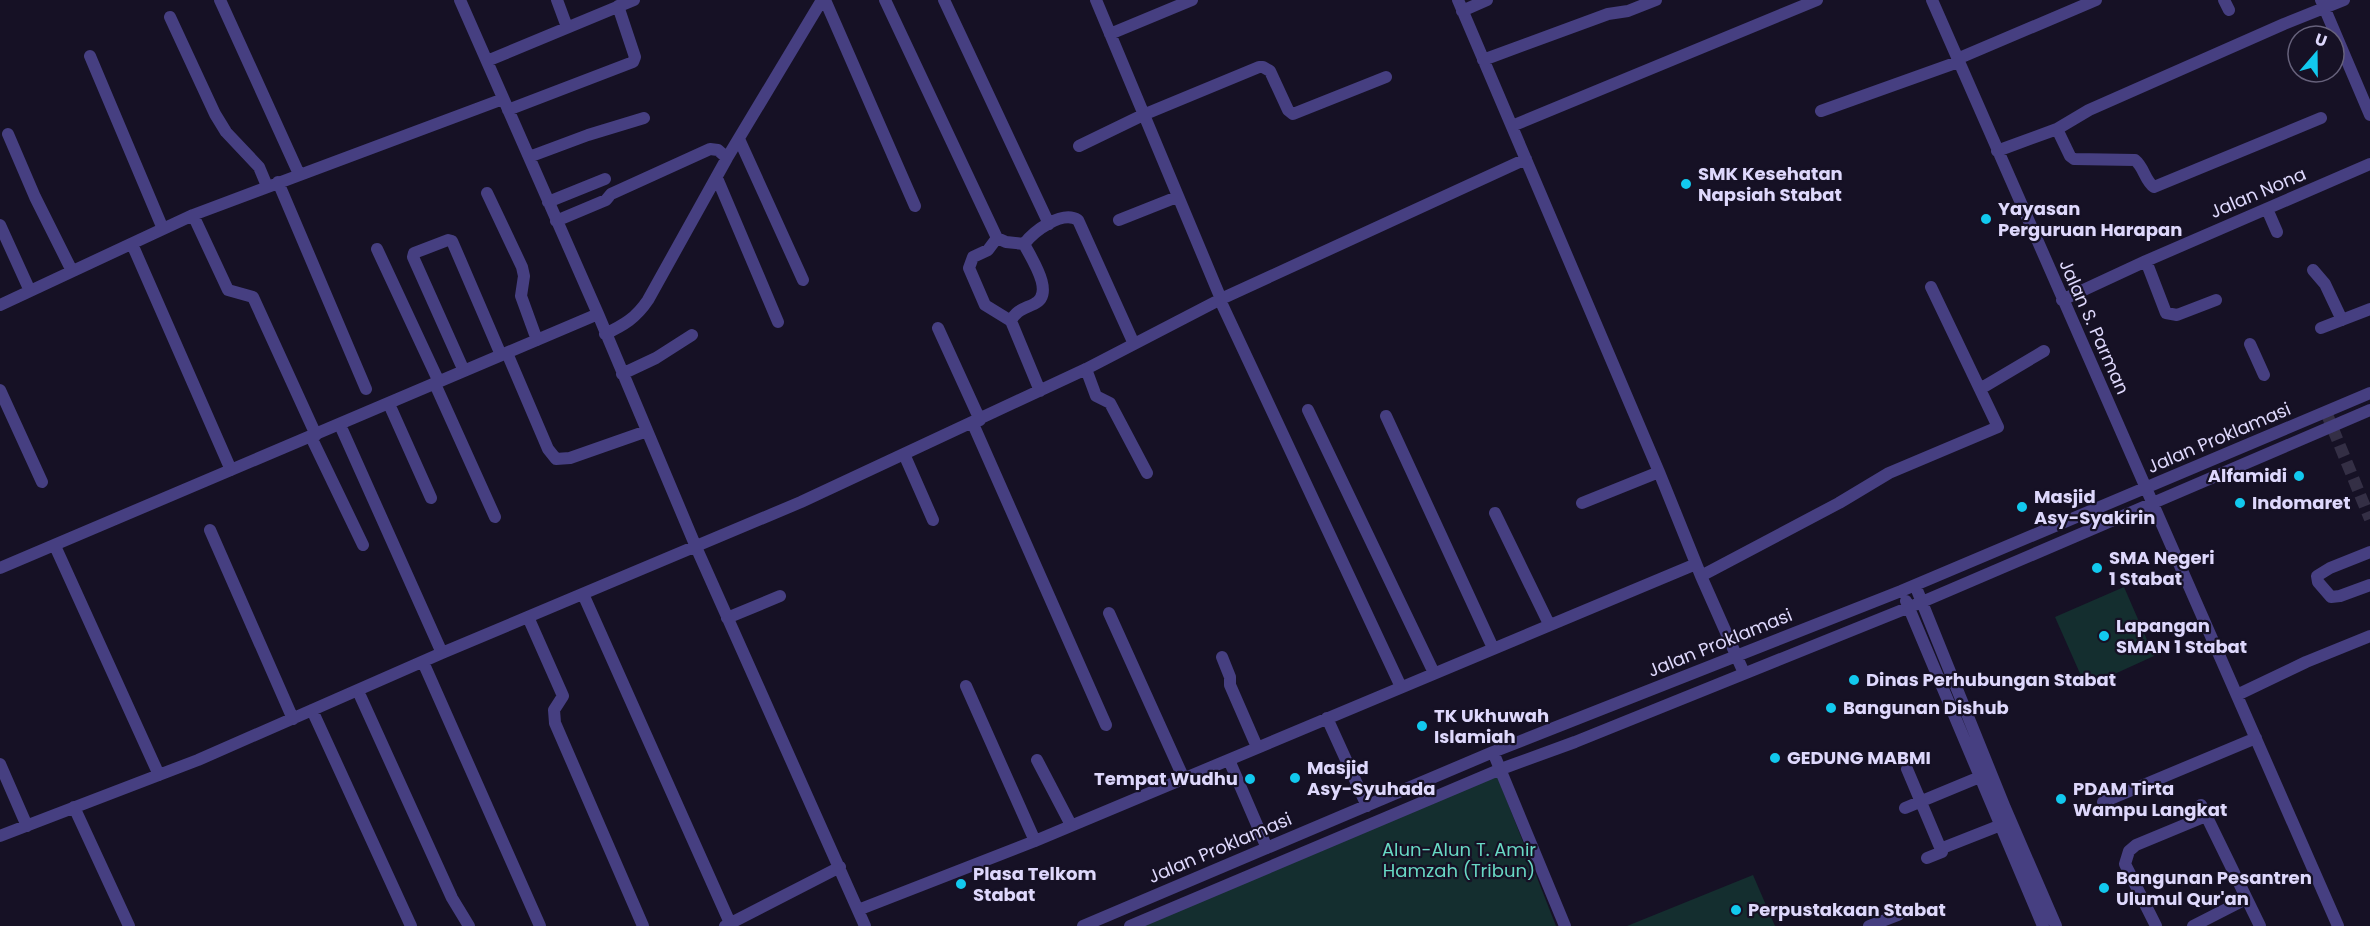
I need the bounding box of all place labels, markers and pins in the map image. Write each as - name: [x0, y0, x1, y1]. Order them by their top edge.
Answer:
- place label: SMK Kesehatan Napsiah Stabat: [1698, 161, 1843, 207]
- marker: SMK Kesehatan Napsiah Stabat: [1679, 177, 1693, 191]
- place label: Yayasan Perguruan Harapan: [1998, 196, 2182, 242]
- marker: Yayasan Perguruan Harapan: [1979, 212, 1993, 226]
- place label: Alfamidi: [2208, 463, 2287, 488]
- marker: Alfamidi: [2292, 469, 2306, 483]
- place label: Masjid Asy-Syakirin: [2034, 484, 2155, 530]
- place label: Indomaret: [2252, 490, 2351, 515]
- marker: Indomaret: [2233, 496, 2247, 510]
- marker: Masjid Asy-Syakirin: [2015, 500, 2029, 514]
- place label: SMA Negeri 1 Stabat: [2109, 545, 2215, 591]
- marker: SMA Negeri 1 Stabat: [2090, 561, 2104, 575]
- place label: Lapangan SMAN 1 Stabat: [2116, 613, 2247, 659]
- marker: Lapangan SMAN 1 Stabat: [2097, 629, 2111, 643]
- place label: Dinas Perhubungan Stabat: [1866, 667, 2116, 692]
- marker: Dinas Perhubungan Stabat: [1847, 673, 1861, 687]
- place label: Bangunan Dishub: [1843, 695, 2009, 720]
- marker: Bangunan Dishub: [1824, 701, 1838, 715]
- place label: TK Ukhuwah Islamiah: [1434, 703, 1549, 749]
- marker: TK Ukhuwah Islamiah: [1415, 719, 1429, 733]
- place label: GEDUNG MABMI: [1787, 745, 1931, 770]
- marker: GEDUNG MABMI: [1768, 751, 1782, 765]
- place label: Masjid Asy-Syuhada: [1307, 755, 1436, 801]
- place label: Tempat Wudhu: [1094, 766, 1238, 791]
- marker: Masjid Asy-Syuhada: [1288, 771, 1302, 785]
- marker: Tempat Wudhu: [1243, 772, 1257, 786]
- place label: PDAM Tirta Wampu Langkat: [2073, 776, 2227, 822]
- marker: PDAM Tirta Wampu Langkat: [2054, 792, 2068, 806]
- place label: Plasa Telkom Stabat: [973, 861, 1097, 907]
- place label: Bangunan Pesantren Ulumul Qur'an: [2116, 865, 2312, 911]
- marker: Plasa Telkom Stabat: [954, 877, 968, 891]
- marker: Bangunan Pesantren Ulumul Qur'an: [2097, 881, 2111, 895]
- place label: Perpustakaan Stabat: [1748, 897, 1946, 922]
- marker: Perpustakaan Stabat: [1729, 903, 1743, 917]

